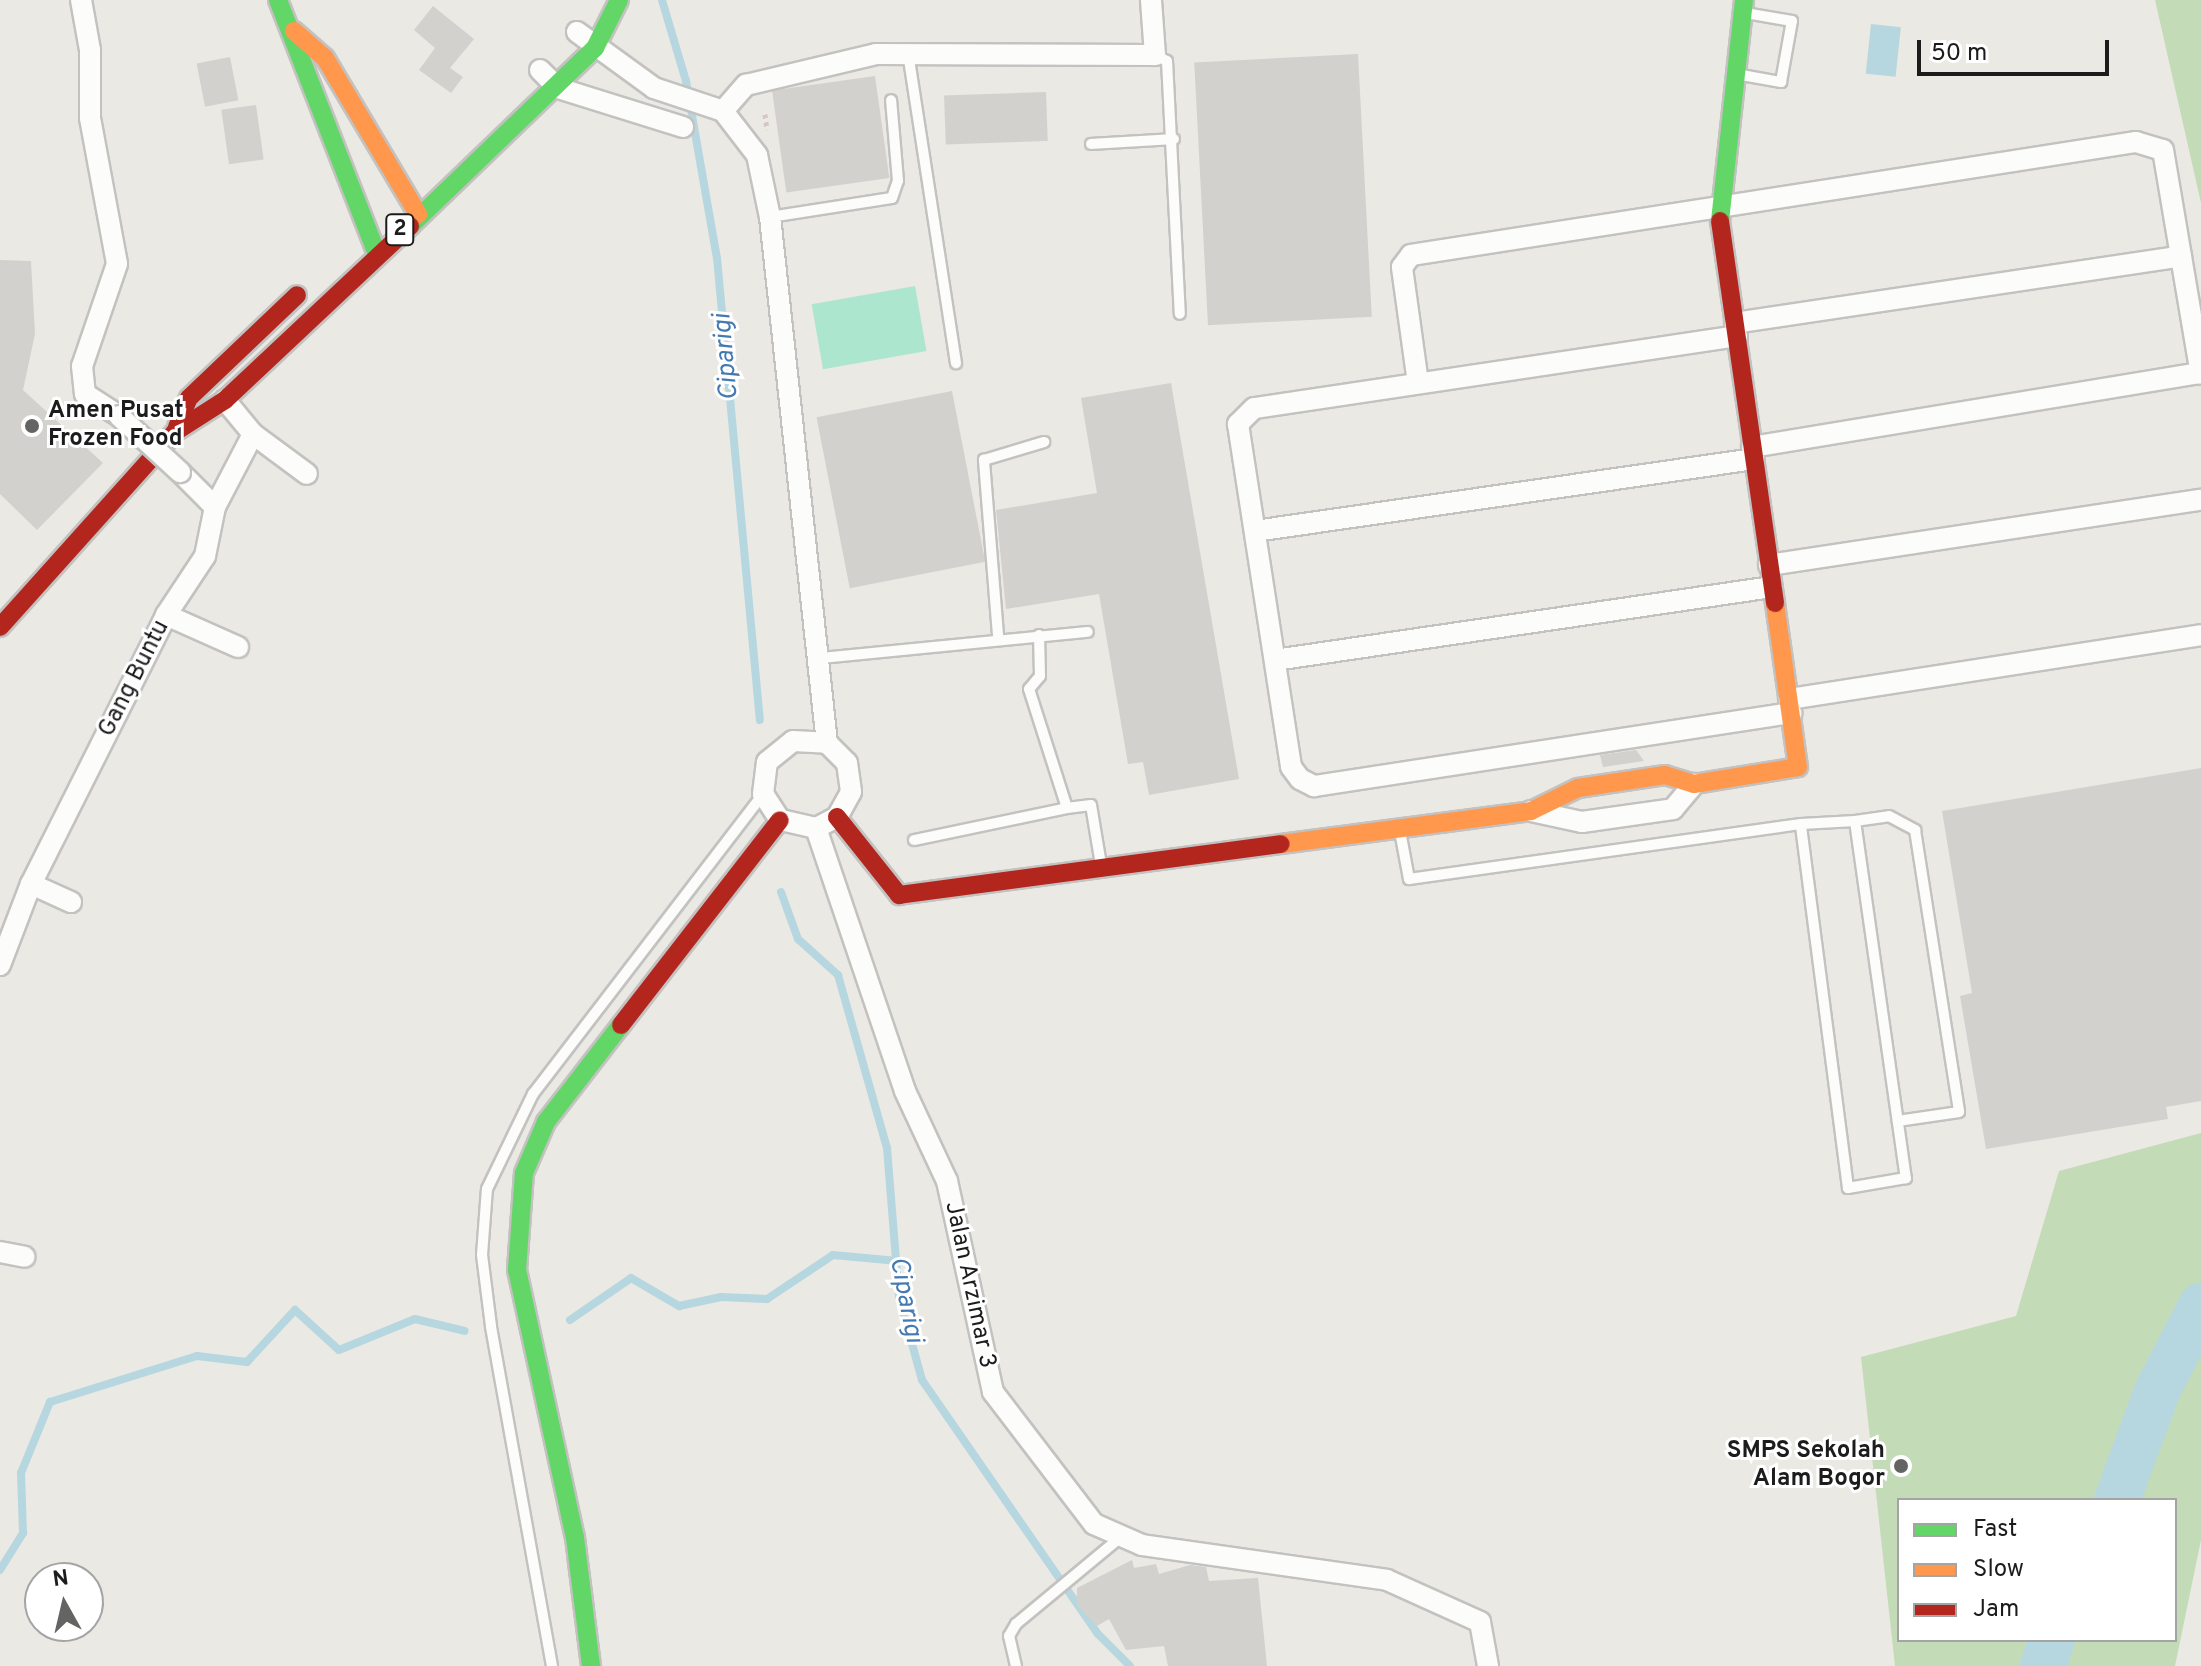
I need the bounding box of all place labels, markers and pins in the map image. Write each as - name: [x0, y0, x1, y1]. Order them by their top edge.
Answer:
- place label: Amen Pusat Frozen Food: [48, 398, 184, 454]
- marker: Amen Pusat Frozen Food: [23, 417, 41, 435]
- place label: SMPS Sekolah Alam Bogor: [1727, 1438, 1885, 1494]
- marker: SMPS Sekolah Alam Bogor: [1892, 1457, 1910, 1475]

